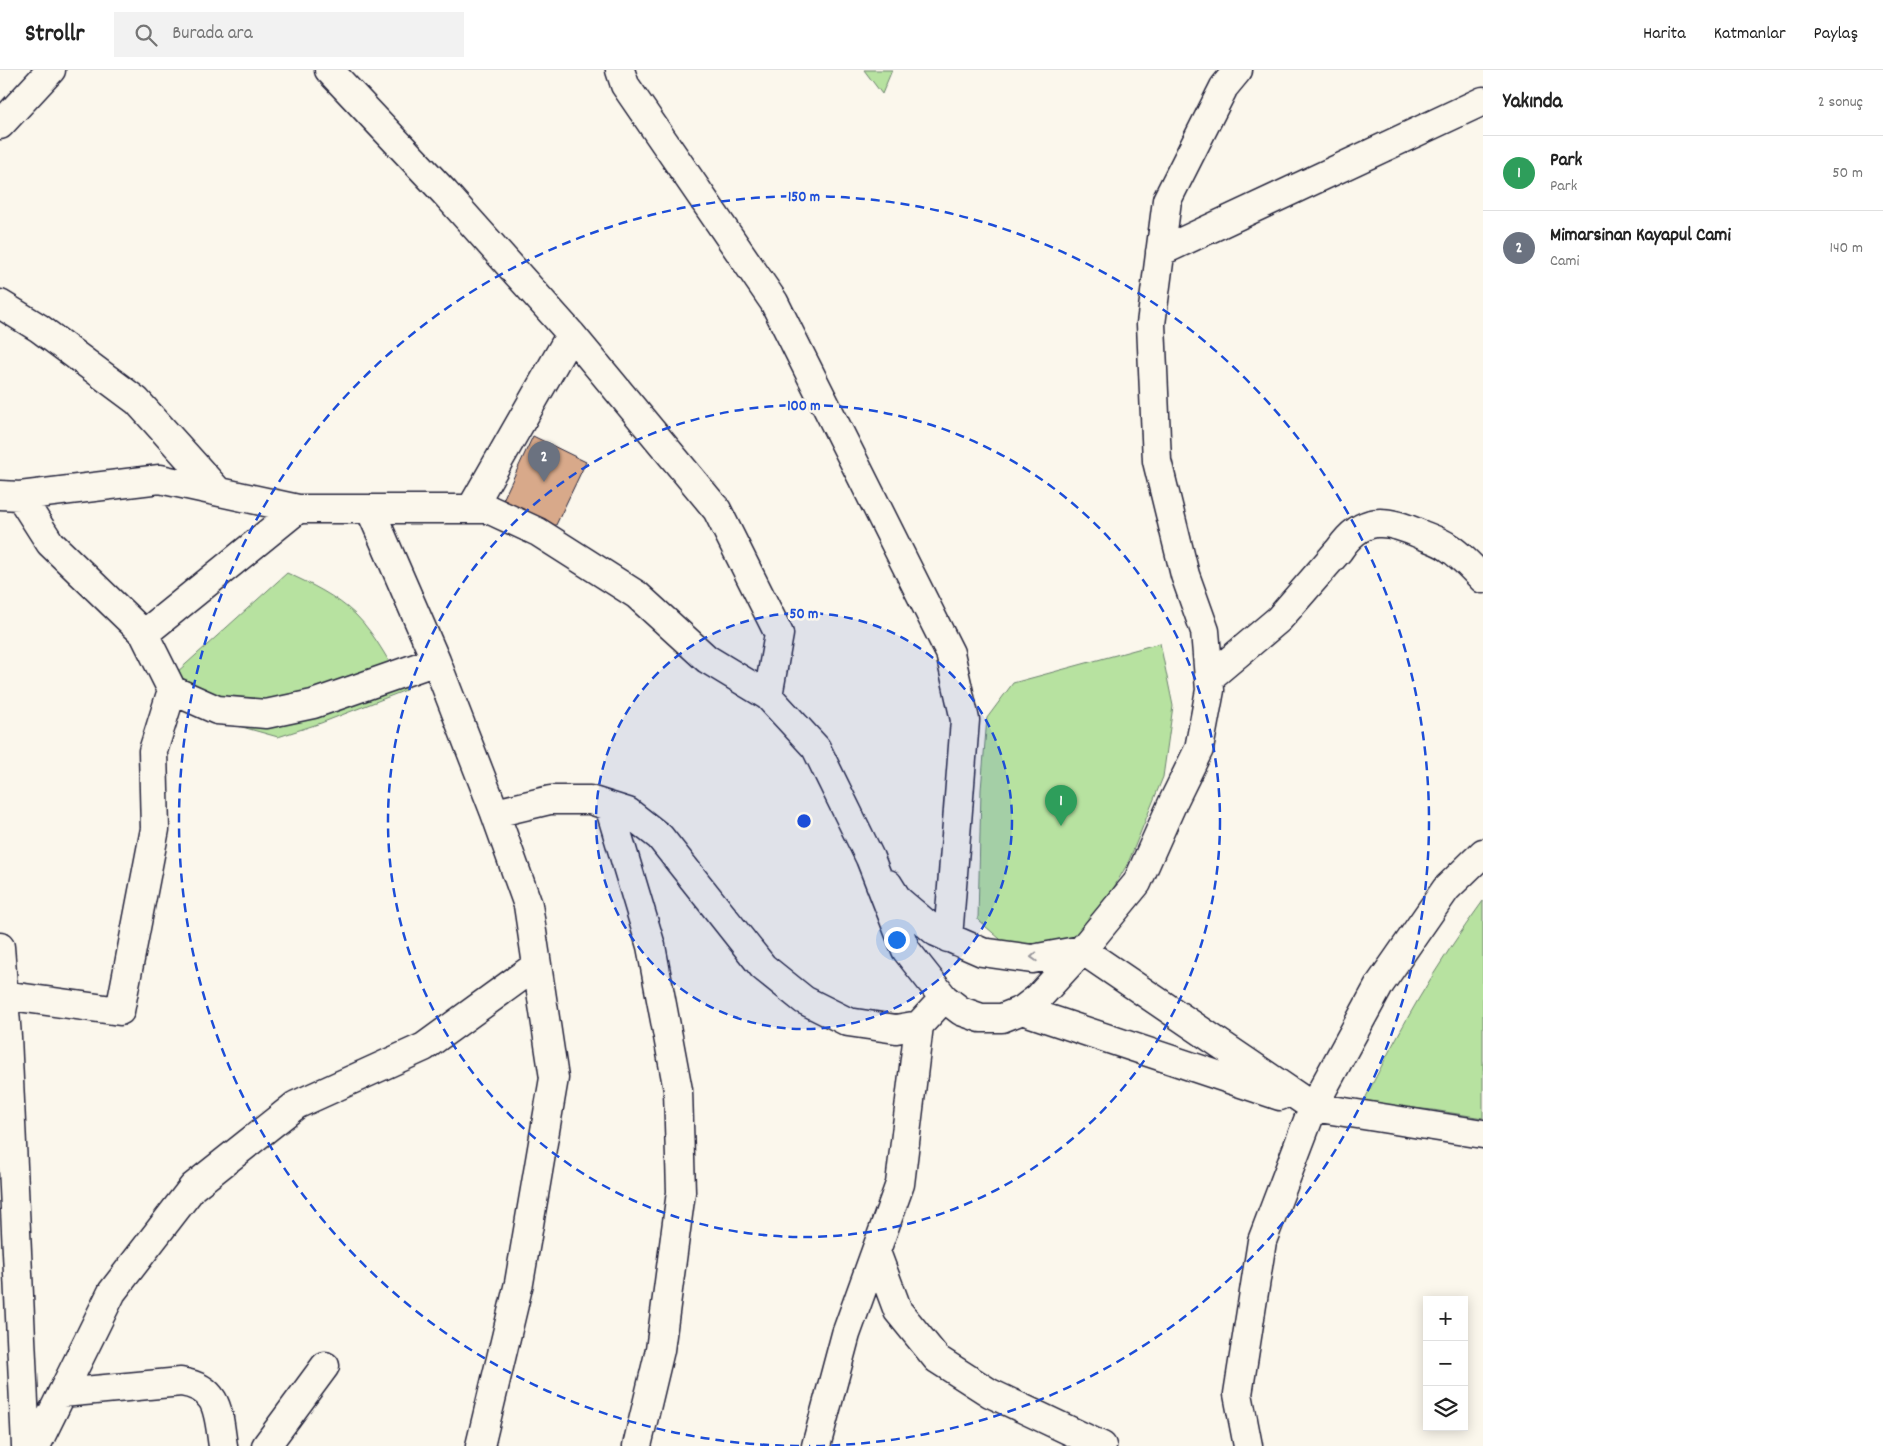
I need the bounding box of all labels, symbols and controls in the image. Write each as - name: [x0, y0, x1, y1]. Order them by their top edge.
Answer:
- search box: [114, 12, 464, 57]
- text: Strollr: [25, 18, 84, 52]
- icon: search: [132, 21, 160, 49]
- text: Burada ara: [172, 21, 253, 48]
- text: Harita: [1643, 22, 1686, 47]
- text: Katmanlar: [1714, 22, 1786, 47]
- text: Paylaş: [1814, 22, 1858, 47]
- text: Yakında: [1503, 88, 1562, 118]
- text: 2 sonuç: [1818, 91, 1863, 114]
- text: Park: [1550, 148, 1582, 175]
- text: 1: [1517, 162, 1521, 185]
- text: 50 m: [1832, 162, 1863, 185]
- text: Park: [1550, 175, 1577, 198]
- text: 150 m: [788, 187, 820, 209]
- text: Mimarsinan Kayapul Cami: [1550, 223, 1731, 250]
- text: 2: [1516, 237, 1523, 260]
- text: 140 m: [1829, 237, 1863, 260]
- text: Cami: [1550, 250, 1579, 273]
- text: 100 m: [787, 396, 821, 418]
- pin: 2: [528, 441, 560, 482]
- text: 50 m: [790, 604, 818, 626]
- pin: 1: [1045, 785, 1077, 826]
- centre of rings: [795, 812, 813, 830]
- your location: [884, 927, 910, 953]
- one-way arrow: [1029, 952, 1037, 963]
- map controls: [1423, 1296, 1468, 1431]
- button: +: [1423, 1296, 1468, 1341]
- button: −: [1423, 1341, 1468, 1386]
- button: layers: [1423, 1386, 1468, 1431]

